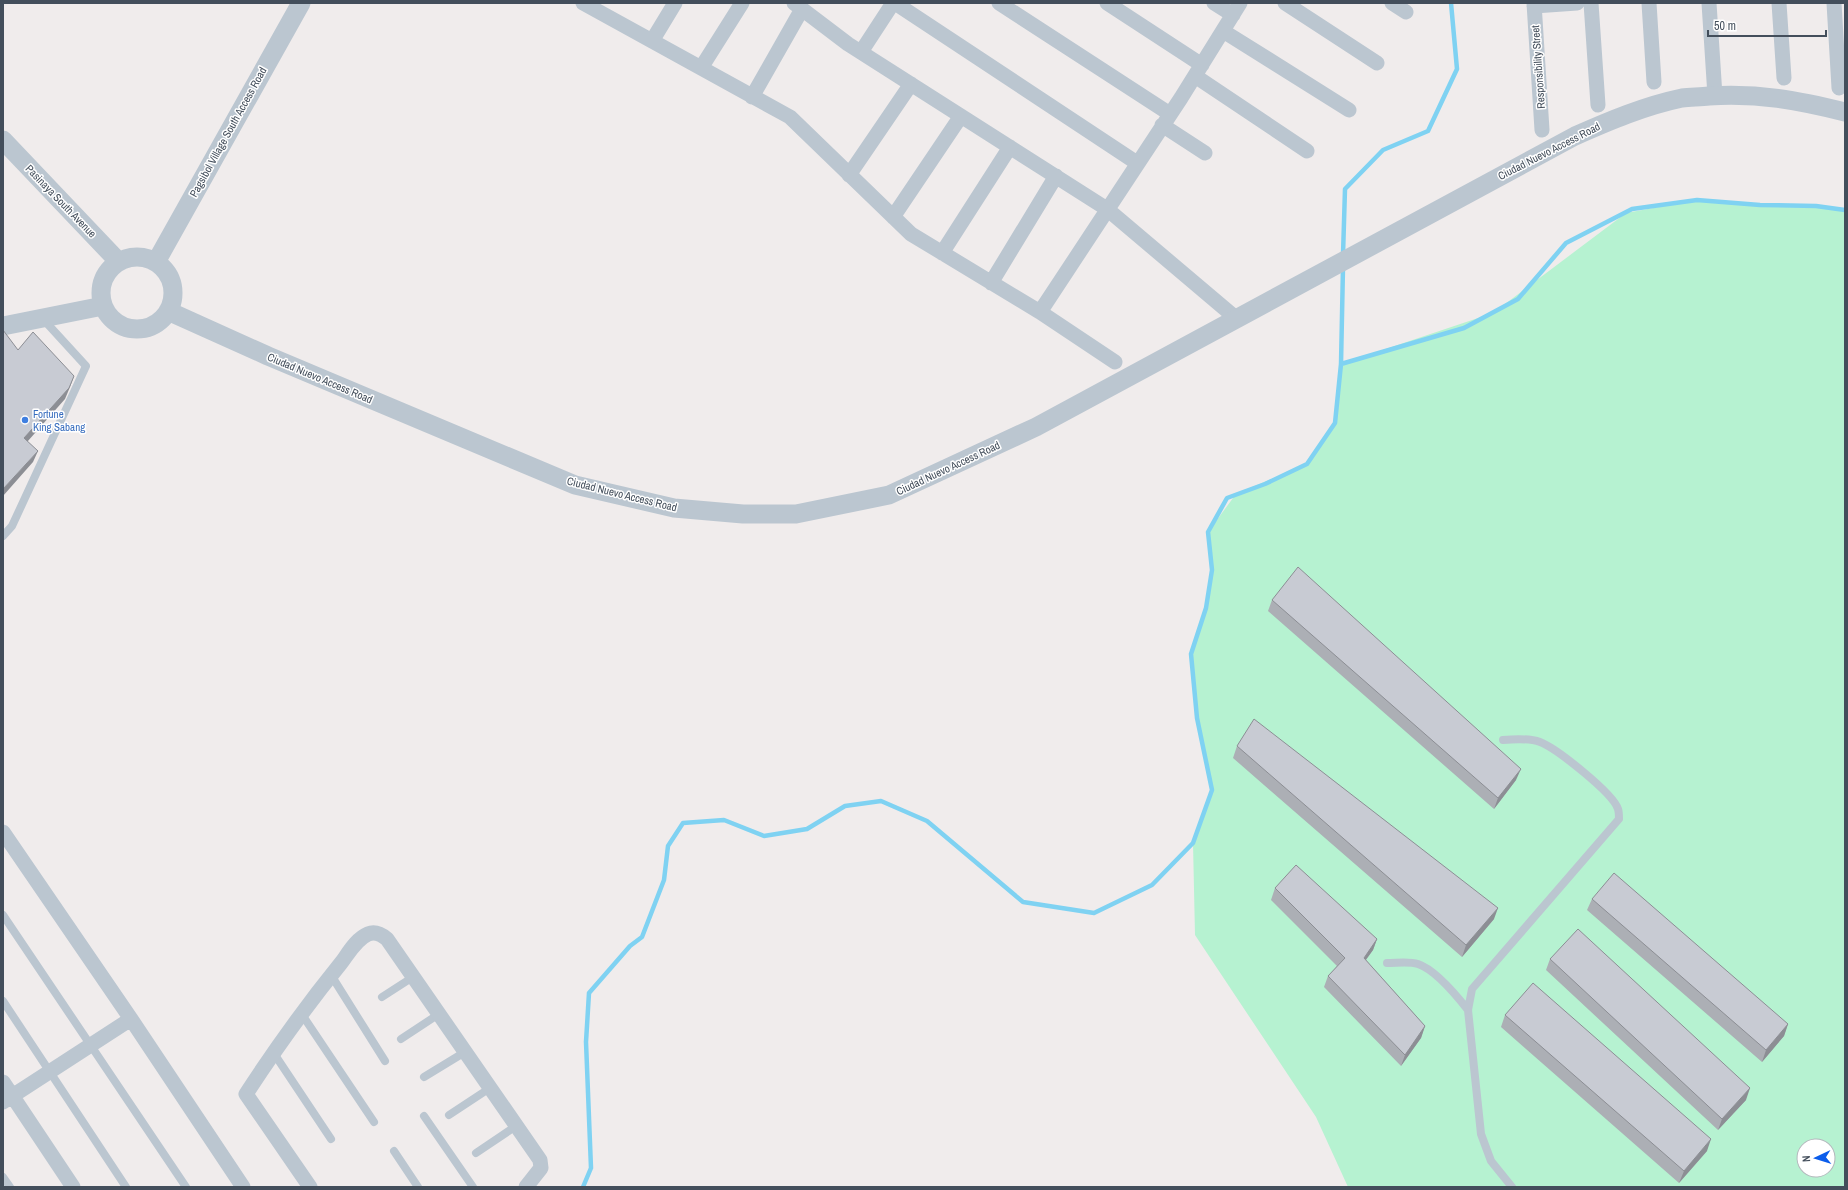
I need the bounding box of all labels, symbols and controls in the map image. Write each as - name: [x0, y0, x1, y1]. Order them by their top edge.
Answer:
- scale bar: [1708, 12, 1826, 38]
- text: 50 m: [1714, 18, 1736, 34]
- street label: Responsibility Street: [1528, 24, 1548, 109]
- street label: Pagsibol Village South Access Road: [186, 65, 270, 199]
- street label: Ciudad Nuevo Access Road: [1496, 119, 1602, 183]
- street label: Pasinaya South Avenue: [23, 162, 99, 240]
- street label: Ciudad Nuevo Access Road: [265, 350, 375, 406]
- place label: Fortune King Sabang: [33, 407, 85, 434]
- marker: Fortune King Sabang: [20, 415, 30, 425]
- street label: Ciudad Nuevo Access Road: [894, 438, 1002, 498]
- street label: Ciudad Nuevo Access Road: [566, 474, 678, 514]
- north arrow: [1796, 1138, 1836, 1178]
- text: N: [1799, 1155, 1813, 1162]

